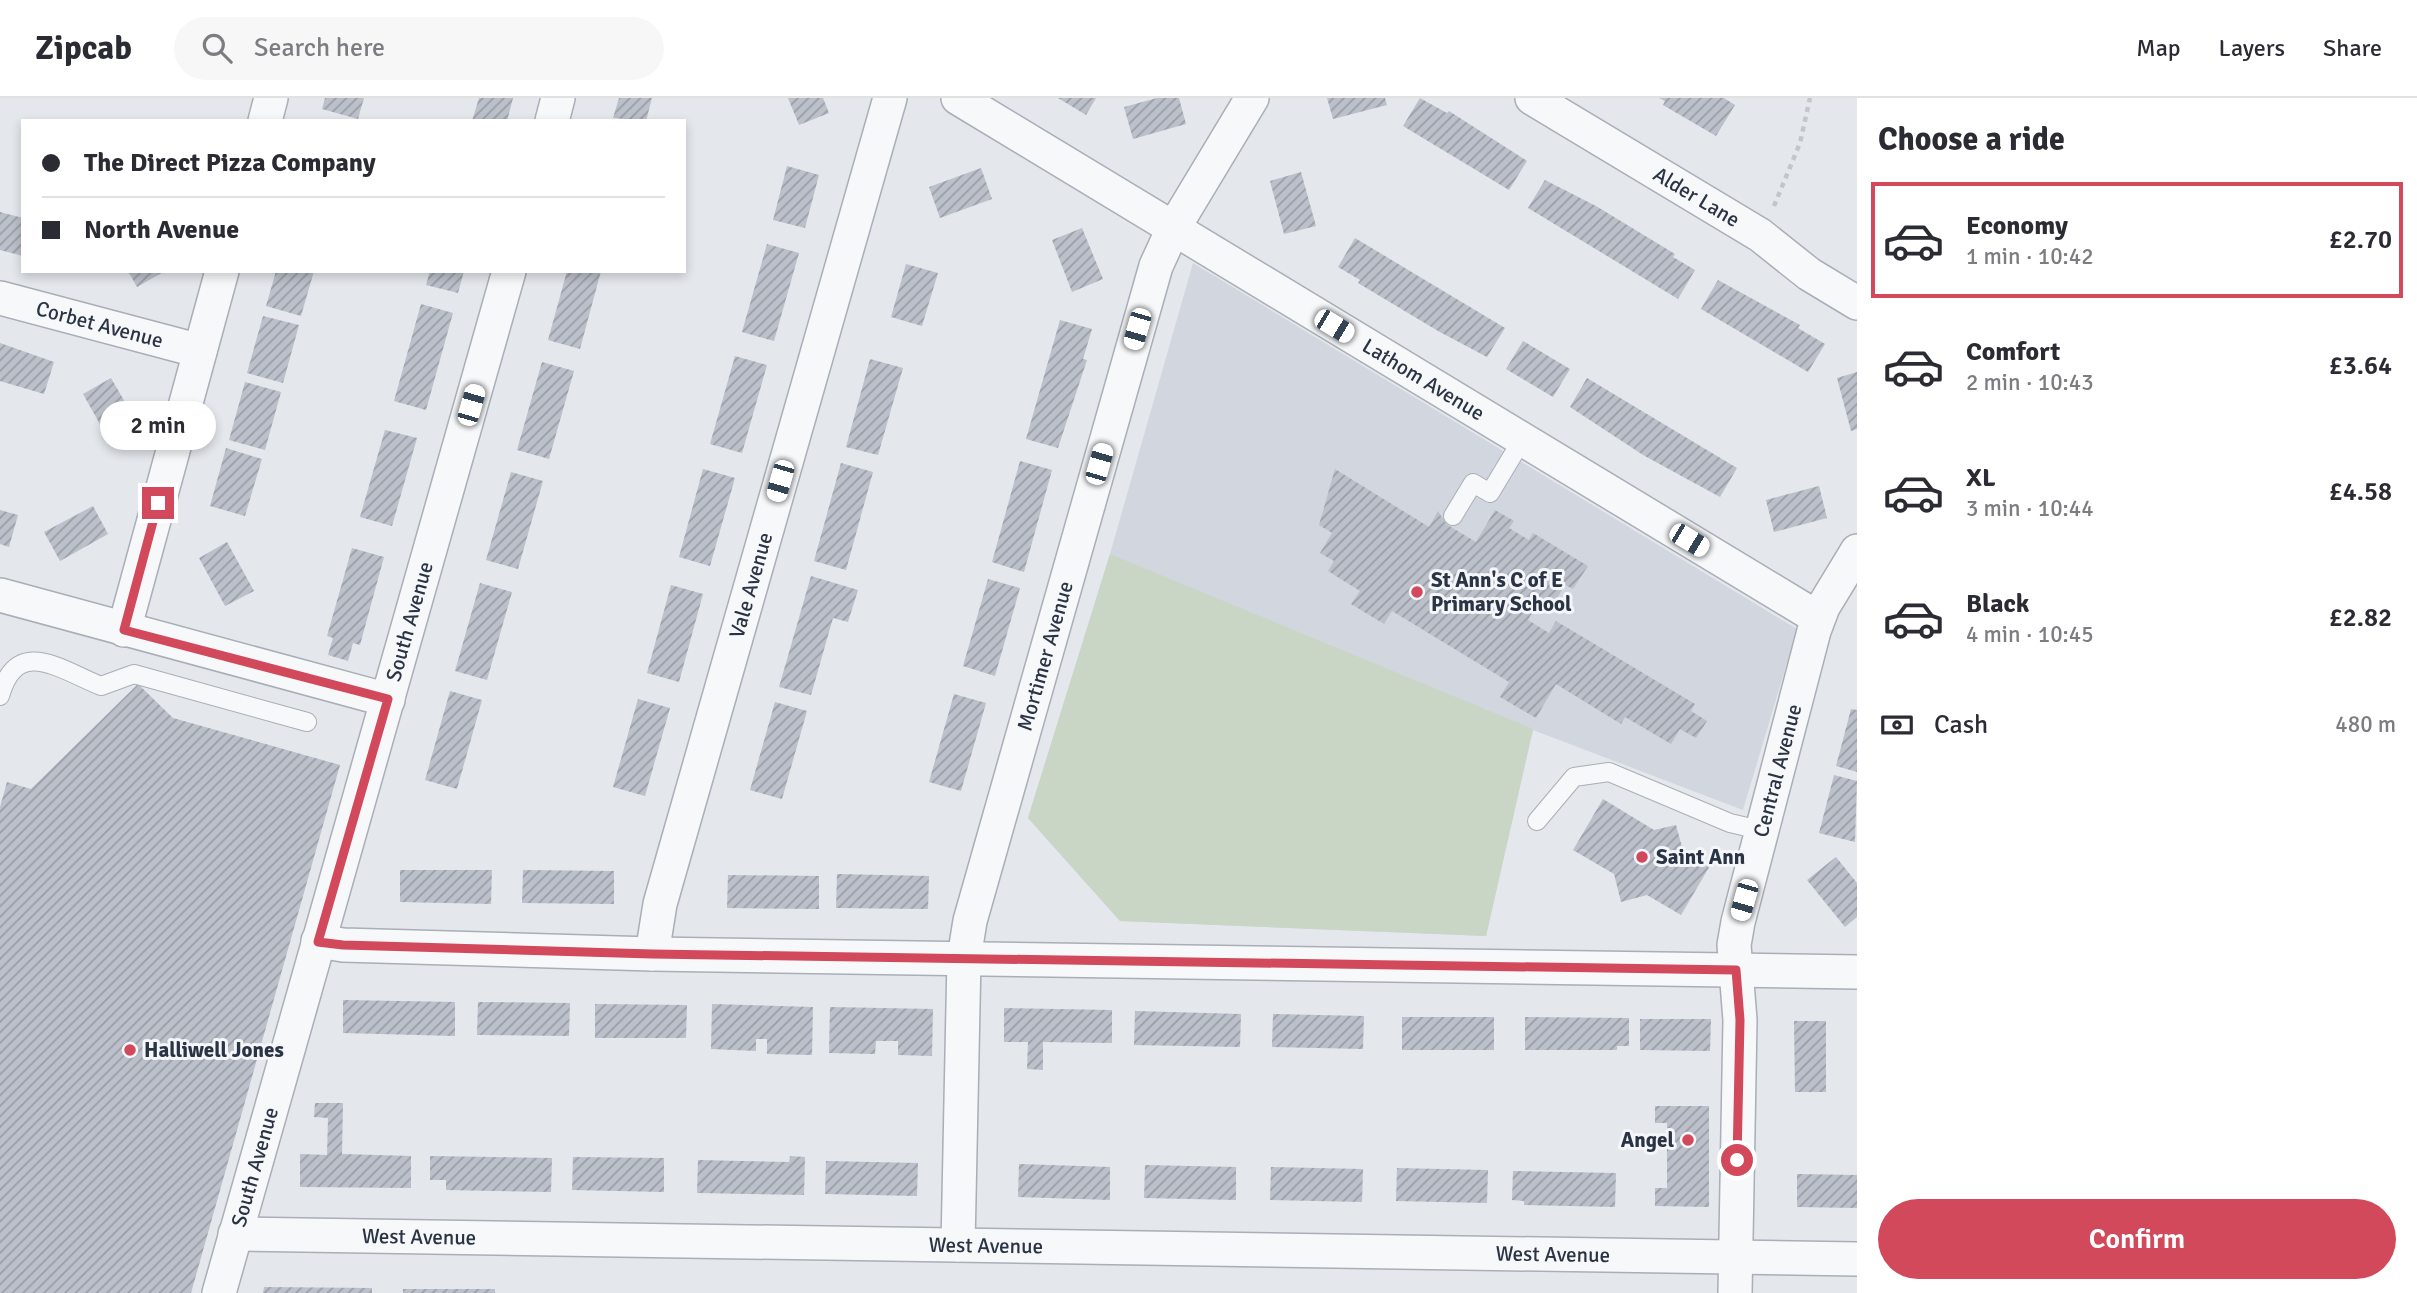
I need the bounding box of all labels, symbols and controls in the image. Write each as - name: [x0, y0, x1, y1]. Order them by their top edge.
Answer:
- search box: [174, 17, 664, 80]
- text: Zipcab: [35, 28, 132, 69]
- icon: search: [198, 29, 236, 67]
- text: Search here: [254, 32, 385, 64]
- text: Map: [2136, 33, 2181, 63]
- text: Layers: [2219, 33, 2285, 63]
- text: Share: [2323, 33, 2382, 63]
- text: Choose a ride: [1878, 120, 2065, 159]
- text: The Direct Pizza Company: [84, 147, 376, 179]
- street label: Alder Lane: [1649, 161, 1744, 233]
- icon: car: [1882, 209, 1945, 272]
- text: Economy: [1966, 210, 2068, 242]
- text: North Avenue: [84, 214, 239, 246]
- text: £2.70: [2329, 224, 2392, 256]
- text: 1 min · 10:42: [1966, 242, 2094, 271]
- street label: Corbet Avenue: [33, 295, 166, 354]
- car: [1122, 306, 1153, 352]
- car: [1311, 306, 1358, 346]
- street label: Lathom Avenue: [1358, 333, 1489, 426]
- icon: car: [1882, 335, 1945, 398]
- text: Comfort: [1966, 336, 2060, 368]
- text: £3.64: [2329, 350, 2392, 382]
- text: 2 min · 10:43: [1966, 368, 2094, 397]
- car: [456, 382, 487, 428]
- callout: 2 min: [100, 402, 216, 450]
- text: 2 min: [130, 411, 186, 440]
- car: [1084, 441, 1115, 487]
- car: [765, 458, 796, 504]
- icon: car: [1882, 461, 1945, 524]
- text: XL: [1966, 462, 1996, 494]
- text: £4.58: [2329, 476, 2392, 508]
- route end: [142, 487, 174, 519]
- text: 3 min · 10:44: [1966, 494, 2094, 523]
- car: [1666, 520, 1713, 560]
- street label: Vale Avenue: [724, 530, 778, 641]
- street label: South Avenue: [380, 559, 439, 684]
- place label: St Ann's C of E Primary School: [1431, 567, 1572, 617]
- street label: Mortimer Avenue: [1012, 578, 1079, 734]
- marker: St Ann's C of E Primary School: [1409, 584, 1425, 600]
- icon: car: [1882, 587, 1945, 650]
- text: Black: [1966, 588, 2029, 620]
- text: £2.82: [2329, 602, 2392, 634]
- text: 4 min · 10:45: [1966, 620, 2094, 649]
- street label: Central Avenue: [1748, 701, 1807, 840]
- icon: cash: [1878, 706, 1916, 744]
- text: Cash: [1934, 709, 1988, 741]
- text: 480 m: [2335, 710, 2396, 739]
- place label: Saint Ann: [1656, 844, 1745, 870]
- marker: Saint Ann: [1634, 849, 1650, 865]
- car: [1729, 877, 1760, 923]
- place label: Halliwell Jones: [144, 1037, 284, 1063]
- marker: Halliwell Jones: [122, 1042, 138, 1058]
- street label: South Avenue: [225, 1104, 284, 1230]
- place label: Angel: [1621, 1127, 1674, 1153]
- marker: Angel: [1680, 1132, 1696, 1148]
- route start: [1721, 1144, 1753, 1176]
- button: Confirm: [1878, 1199, 2396, 1279]
- street label: West Avenue: [362, 1223, 476, 1251]
- street label: West Avenue: [928, 1232, 1043, 1259]
- street label: West Avenue: [1495, 1240, 1610, 1268]

